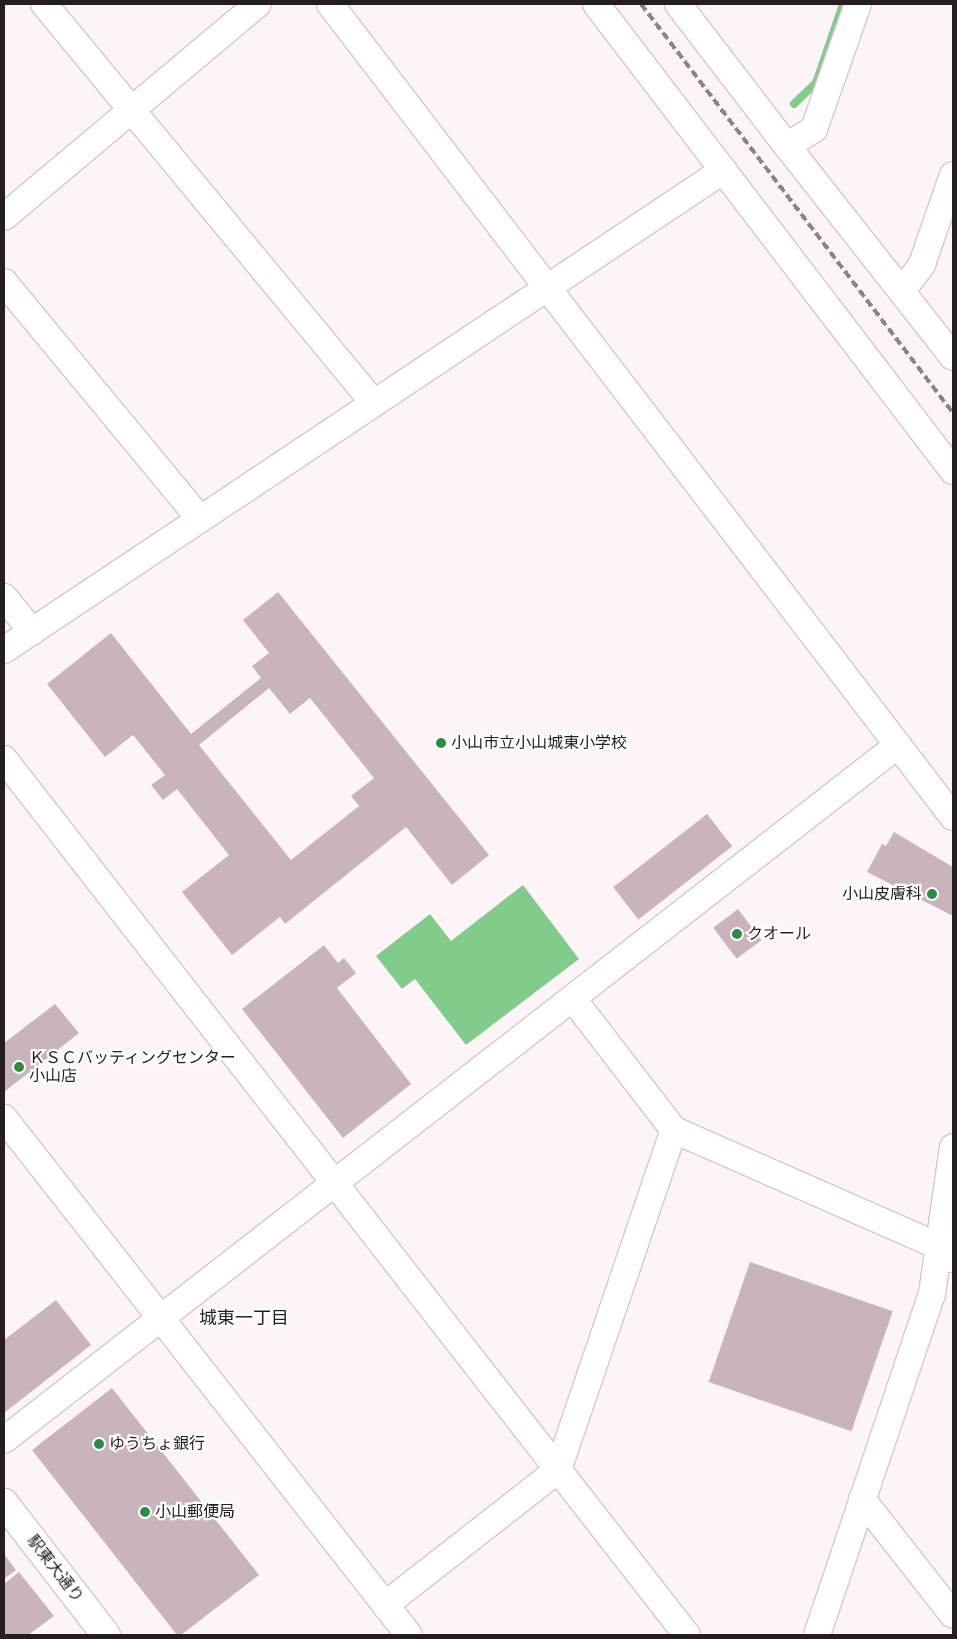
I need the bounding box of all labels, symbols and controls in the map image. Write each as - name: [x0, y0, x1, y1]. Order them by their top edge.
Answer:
- place label: 小山市立小山城東小学校: [451, 733, 627, 753]
- marker: 小山市立小山城東小学校: [435, 737, 447, 749]
- place label: 小山皮膚科: [842, 884, 922, 904]
- marker: 小山皮膚科: [926, 888, 938, 900]
- place label: クオール: [747, 924, 811, 944]
- marker: クオール: [731, 928, 743, 940]
- place label: ＫＳＣバッティングセンター 小山店: [29, 1048, 237, 1086]
- marker: ＫＳＣバッティングセンター 小山店: [13, 1061, 25, 1073]
- district label: 城東一丁目: [199, 1307, 289, 1329]
- place label: ゆうちょ銀行: [109, 1434, 205, 1454]
- marker: ゆうちょ銀行: [93, 1438, 105, 1450]
- place label: 小山郵便局: [155, 1502, 235, 1522]
- marker: 小山郵便局: [139, 1506, 151, 1518]
- street label: 駅東大通り: [23, 1532, 87, 1606]

